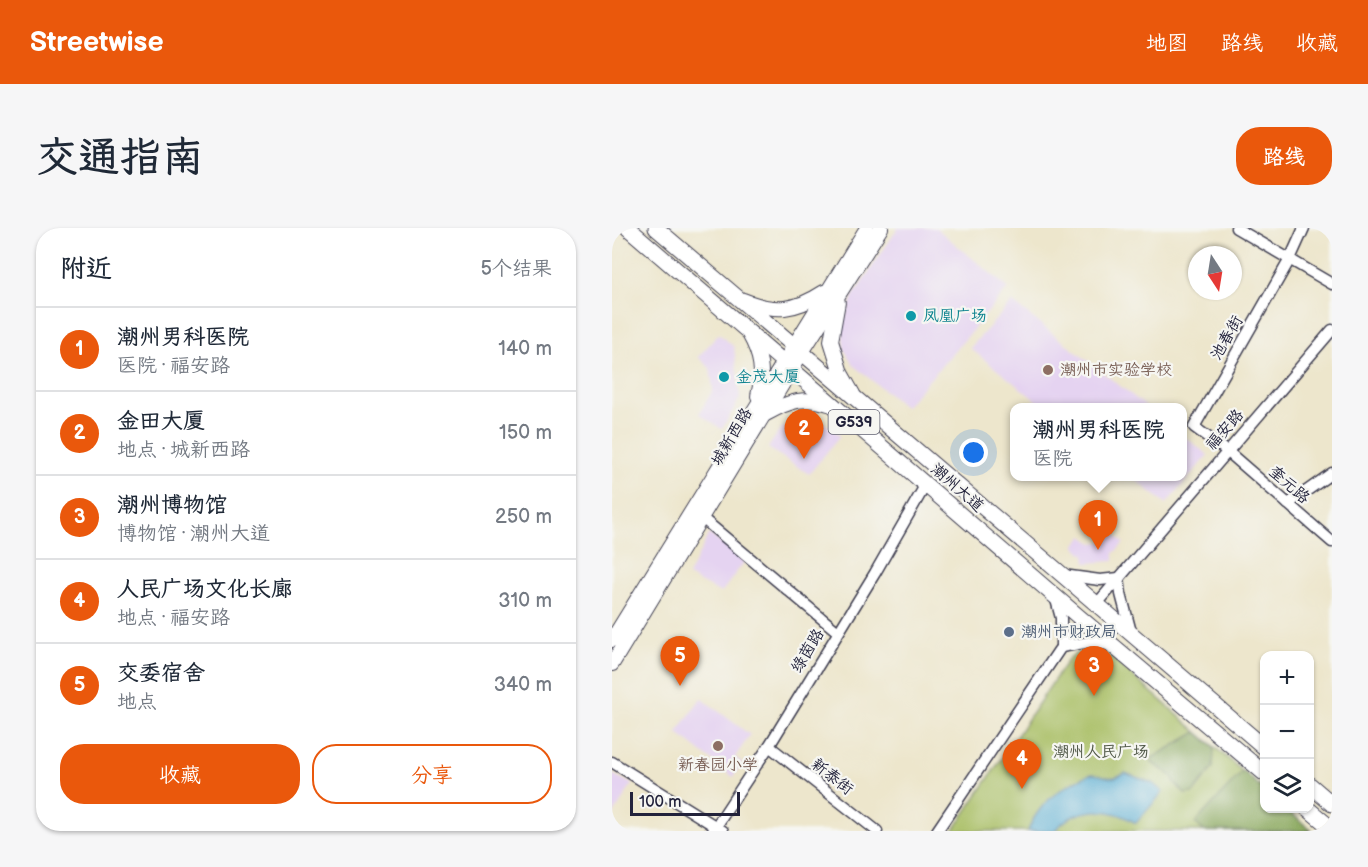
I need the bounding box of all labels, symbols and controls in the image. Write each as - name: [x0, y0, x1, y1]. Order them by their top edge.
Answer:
- text: Streetwise: [30, 26, 163, 59]
- text: 地图: [1146, 31, 1188, 56]
- text: 路线: [1221, 31, 1263, 56]
- text: 收藏: [1296, 31, 1338, 56]
- button: 路线: [1236, 127, 1332, 185]
- text: 交通指南: [36, 133, 204, 184]
- north arrow: [1188, 246, 1242, 300]
- text: 附近: [60, 254, 112, 285]
- text: 5个结果: [481, 257, 552, 281]
- place label: 凤凰广场: [923, 307, 987, 326]
- marker: 凤凰广场: [904, 309, 918, 323]
- street label: 池春街: [1207, 312, 1247, 364]
- text: 潮州男科医院: [117, 324, 249, 351]
- text: 1: [75, 337, 84, 361]
- text: 140 m: [498, 337, 552, 361]
- text: 医院 · 福安路: [117, 354, 230, 378]
- place label: 潮州市实验学校: [1060, 361, 1172, 380]
- marker: 潮州市实验学校: [1041, 363, 1055, 377]
- place label: 金茂大厦: [736, 368, 800, 387]
- marker: 金茂大厦: [717, 370, 731, 384]
- popup: [1010, 403, 1187, 481]
- street label: 城新西路: [707, 405, 757, 469]
- street label: 福安路: [1202, 406, 1248, 454]
- text: 金田大厦: [117, 408, 205, 435]
- pin: 2: [784, 410, 824, 459]
- road number: G539: [828, 410, 880, 434]
- text: 潮州男科医院: [1032, 417, 1165, 444]
- text: 2: [74, 421, 85, 445]
- text: 150 m: [499, 421, 552, 445]
- text: 地点 · 城新西路: [117, 438, 250, 462]
- your location: [959, 438, 988, 467]
- text: 医院: [1032, 447, 1072, 471]
- street label: 潮州大道: [927, 460, 987, 516]
- street label: 奎元路: [1265, 462, 1313, 508]
- text: 潮州博物馆: [117, 492, 227, 519]
- pin: 1: [1078, 500, 1118, 550]
- text: 3: [74, 505, 85, 529]
- text: 250 m: [495, 505, 552, 529]
- text: 博物馆 · 潮州大道: [117, 522, 270, 546]
- text: 人民广场文化长廊: [117, 576, 293, 603]
- text: 4: [74, 589, 85, 613]
- text: 310 m: [498, 589, 552, 613]
- text: 地点 · 福安路: [117, 606, 230, 630]
- place label: 潮州市财政局: [1021, 623, 1117, 642]
- marker: 潮州市财政局: [1002, 625, 1016, 639]
- street label: 绿茵路: [787, 626, 829, 676]
- pin: 5: [660, 636, 700, 686]
- pin: 3: [1074, 646, 1114, 696]
- map controls: [1260, 651, 1314, 813]
- button: +: [1260, 651, 1314, 705]
- text: 交委宿舍: [117, 660, 205, 687]
- text: 5: [74, 673, 85, 697]
- text: 340 m: [494, 673, 552, 697]
- text: 地点: [117, 690, 157, 714]
- button: −: [1260, 705, 1314, 759]
- marker: 新春园小学: [711, 739, 725, 753]
- pin: 4: [1002, 740, 1042, 789]
- park label: 潮州人民广场: [1053, 743, 1149, 762]
- button: 收藏: [60, 744, 300, 804]
- button: 分享: [312, 744, 552, 804]
- street label: 新泰街: [807, 755, 857, 799]
- place label: 新春园小学: [678, 756, 758, 775]
- button: layers: [1260, 759, 1314, 813]
- scale bar: [630, 789, 740, 816]
- text: 100 m: [639, 793, 682, 812]

